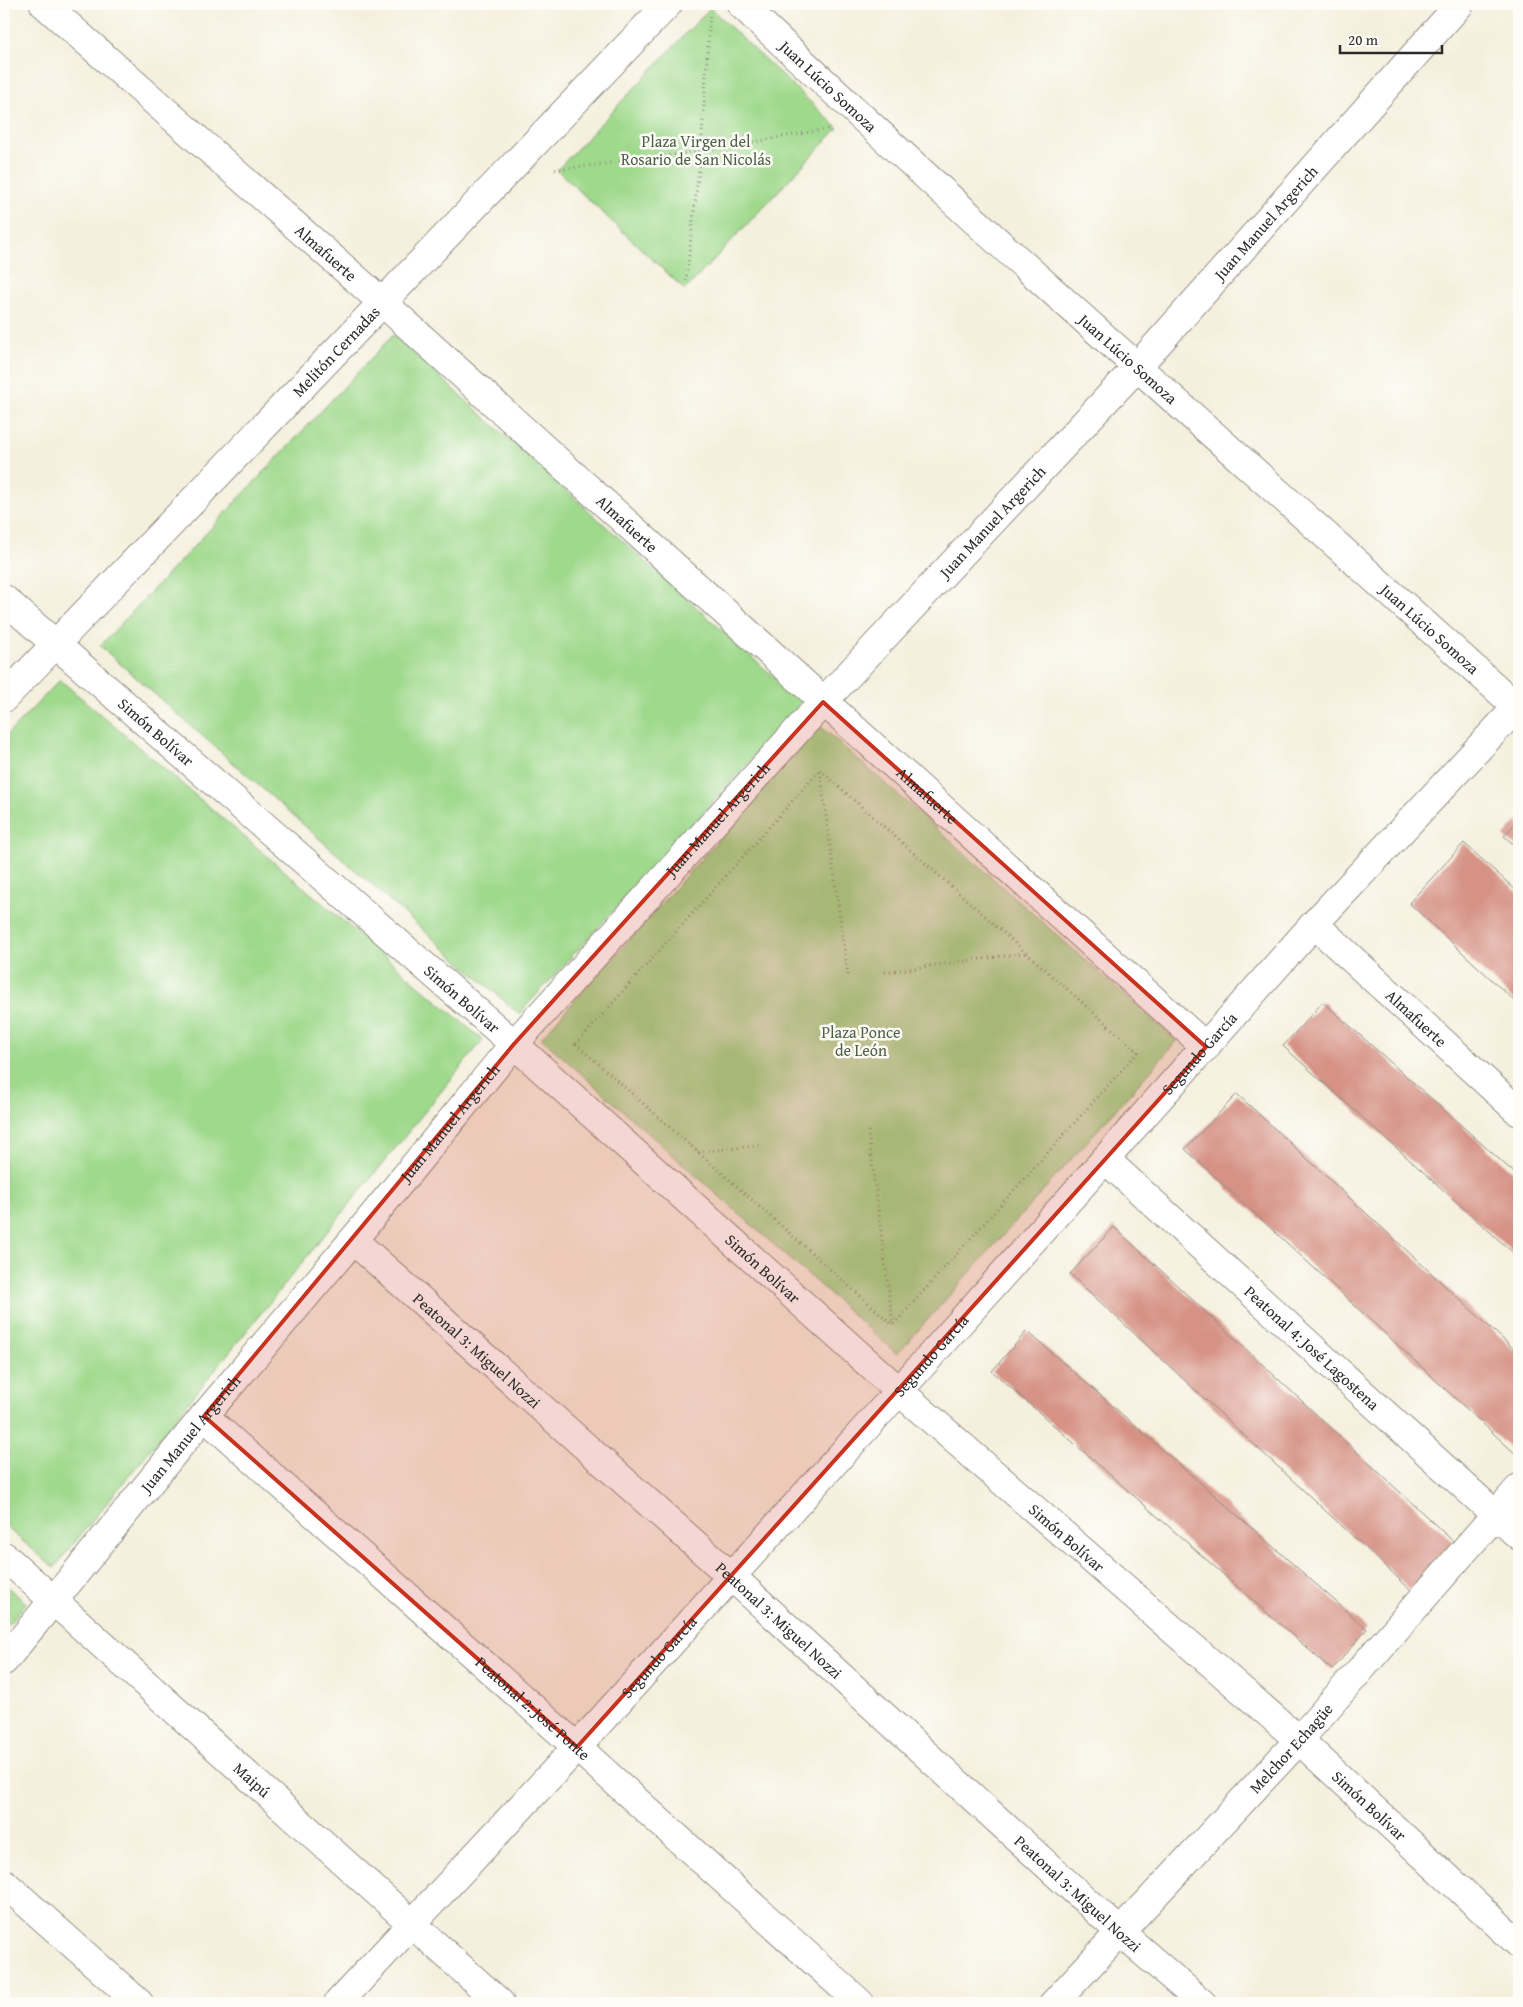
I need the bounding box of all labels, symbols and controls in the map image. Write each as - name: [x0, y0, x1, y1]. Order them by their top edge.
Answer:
- scale bar: [1340, 22, 1443, 54]
- text: 20 m: [1348, 29, 1379, 50]
- street label: Juan Lúcio Somoza: [773, 33, 883, 138]
- park label: Plaza Virgen del Rosario de San Nicolás: [621, 129, 771, 171]
- street label: Juan Manuel Argerich: [1207, 160, 1323, 287]
- street label: Almafuerte: [290, 219, 362, 287]
- street label: Melitón Cernadas: [286, 300, 385, 402]
- street label: Juan Lúcio Somoza: [1072, 307, 1183, 410]
- street label: Juan Manuel Argerich: [932, 460, 1051, 584]
- street label: Almafuerte: [591, 489, 663, 558]
- street label: Juan Lúcio Somoza: [1374, 577, 1485, 680]
- street label: Simón Bolívar: [113, 692, 200, 772]
- street label: Juan Manuel Argerich: [658, 756, 775, 883]
- street label: Almafuerte: [891, 761, 964, 830]
- street label: Simón Bolívar: [419, 959, 506, 1039]
- street label: Almafuerte: [1380, 983, 1453, 1052]
- street label: Segundo García: [1156, 1006, 1243, 1100]
- park label: Plaza Ponce de León: [821, 1020, 901, 1062]
- street label: Juan Manuel Argerich: [393, 1058, 505, 1188]
- street label: Simón Bolívar: [720, 1228, 806, 1309]
- street label: Peatonal 4: José Lagostena: [1239, 1280, 1385, 1416]
- street label: Peatonal 3: Miguel Nozzi: [408, 1287, 547, 1414]
- street label: Segundo García: [887, 1308, 974, 1402]
- street label: Juan Manuel Argerich: [133, 1369, 246, 1499]
- street label: Simón Bolívar: [1024, 1498, 1111, 1578]
- street label: Peatonal 3: Miguel Nozzi: [710, 1556, 848, 1685]
- street label: Segundo García: [615, 1610, 703, 1703]
- street label: Peatonal 2: José Ponte: [470, 1650, 596, 1766]
- street label: Melchor Echagüe: [1243, 1697, 1338, 1799]
- street label: Maipú: [228, 1756, 276, 1803]
- street label: Simón Bolívar: [1327, 1764, 1412, 1846]
- street label: Peatonal 3: Miguel Nozzi: [1009, 1829, 1147, 1958]

